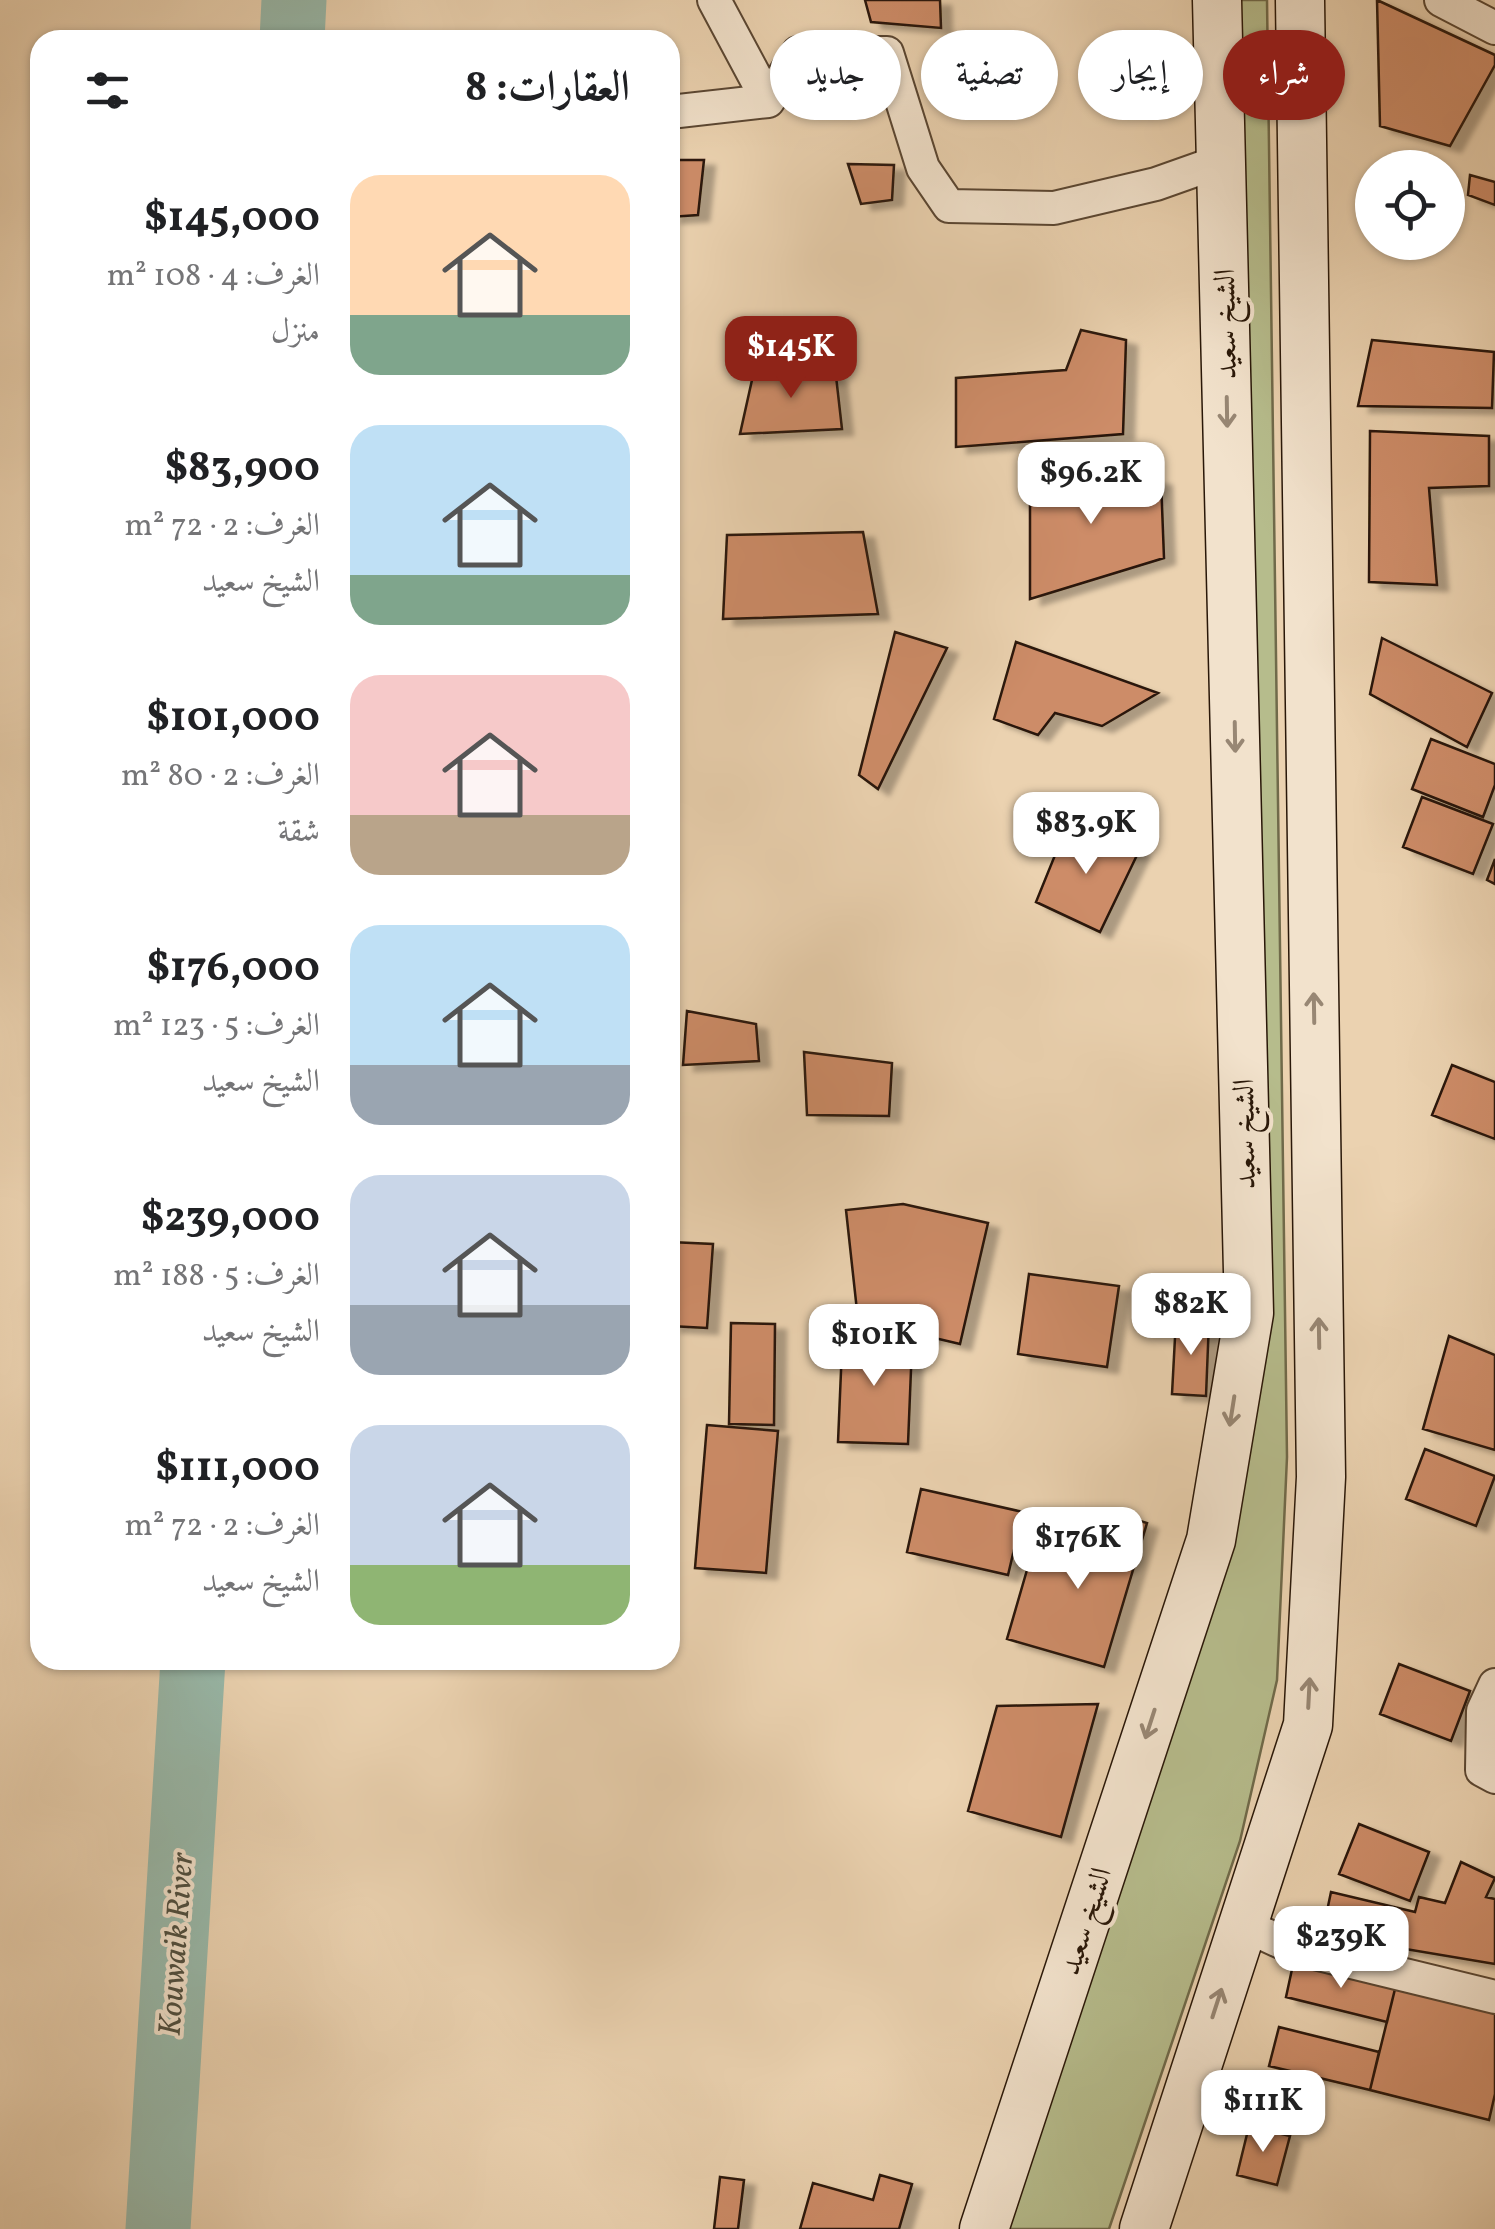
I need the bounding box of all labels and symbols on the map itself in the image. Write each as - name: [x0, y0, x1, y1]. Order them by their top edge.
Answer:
- street label: الشيخ سعيد: [1205, 268, 1253, 380]
- pin: $145K: [721, 316, 861, 401]
- one-way arrow: [1218, 396, 1236, 428]
- pin: $96.2K: [1010, 442, 1172, 527]
- one-way arrow: [1225, 721, 1244, 753]
- pin: $83.9K: [1005, 792, 1167, 877]
- one-way arrow: [1304, 992, 1324, 1024]
- street label: الشيخ سعيد: [1224, 1078, 1272, 1190]
- pin: $82K: [1132, 1273, 1250, 1358]
- pin: $101K: [804, 1304, 944, 1389]
- one-way arrow: [1309, 1317, 1328, 1349]
- one-way arrow: [1222, 1394, 1241, 1427]
- pin: $176K: [1008, 1507, 1148, 1592]
- one-way arrow: [1300, 1677, 1319, 1709]
- one-way arrow: [1139, 1708, 1157, 1740]
- water label: Kouwaik River: [150, 1850, 206, 2037]
- street label: الشيخ سعيد: [1050, 1862, 1128, 1982]
- pin: $239K: [1271, 1906, 1411, 1991]
- one-way arrow: [1209, 1988, 1227, 2019]
- pin: $111K: [1193, 2070, 1333, 2155]

